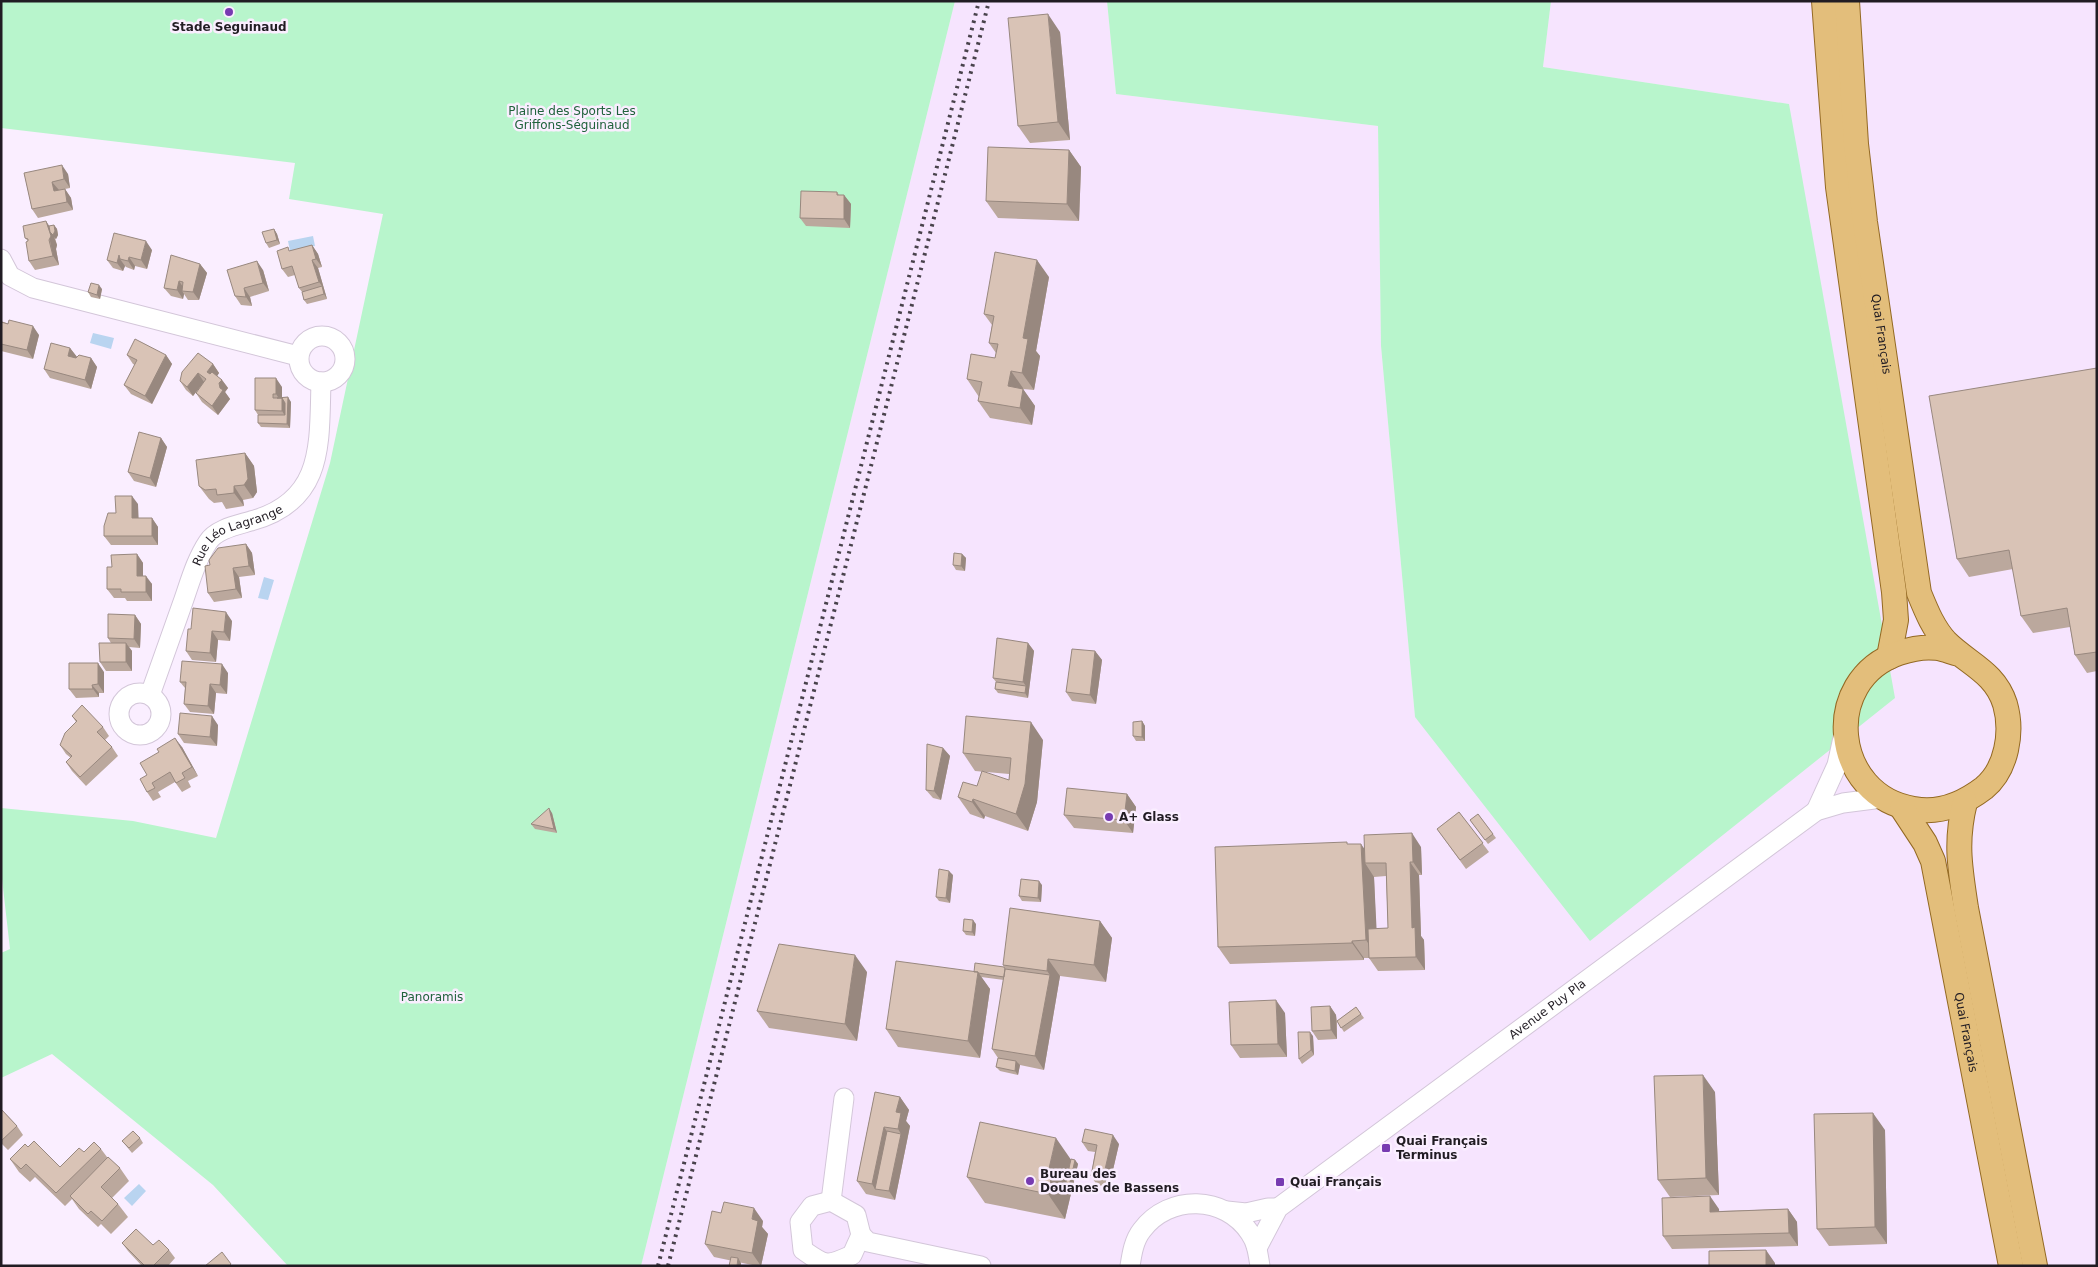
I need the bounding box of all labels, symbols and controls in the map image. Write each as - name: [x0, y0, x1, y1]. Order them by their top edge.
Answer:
- marker: Stade Seguinaud: [223, 6, 235, 18]
- place label: Stade Seguinaud: [171, 20, 287, 34]
- park label: Plaine des Sports Les Griffons-Séguinaud: [508, 104, 636, 132]
- street label: Quai Français: [1869, 293, 1894, 375]
- street label: Rue Léo Lagrange: [190, 502, 285, 568]
- place label: A+ Glass: [1119, 810, 1179, 824]
- marker: A+ Glass: [1103, 811, 1115, 823]
- street label: Avenue Puy Pla: [1506, 976, 1589, 1042]
- park label: Panoramis: [401, 990, 463, 1004]
- street label: Quai Français: [1951, 991, 1981, 1073]
- place label: Quai Français Terminus: [1396, 1134, 1488, 1162]
- marker: Quai Français Terminus: [1380, 1142, 1392, 1154]
- place label: Bureau des Douanes de Bassens: [1040, 1167, 1179, 1195]
- marker: Bureau des Douanes de Bassens: [1024, 1175, 1036, 1187]
- place label: Quai Français: [1290, 1175, 1382, 1189]
- marker: Quai Français: [1274, 1176, 1286, 1188]

